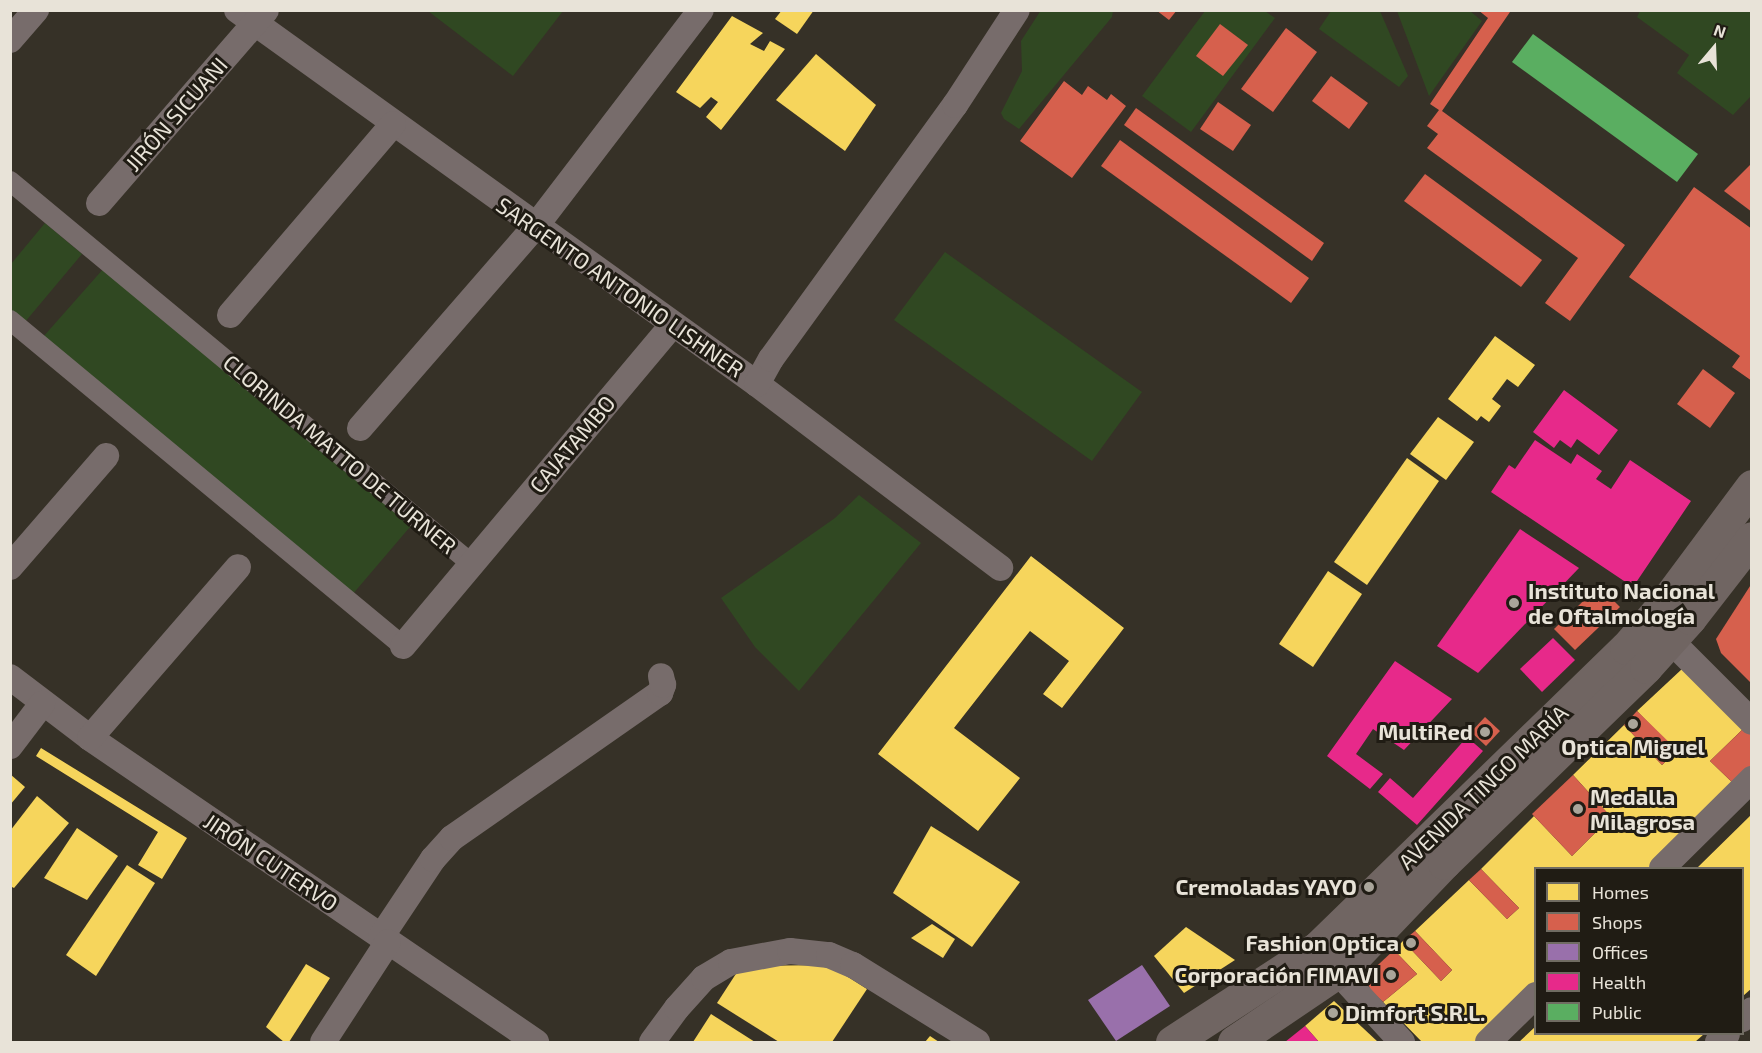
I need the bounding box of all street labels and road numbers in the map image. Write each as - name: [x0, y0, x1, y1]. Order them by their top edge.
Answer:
- street label: JIRÓN SICUANI: [119, 52, 233, 176]
- street label: SARGENTO ANTONIO LISHNER: [491, 191, 749, 383]
- street label: CLORINDA MATTO DE TURNER: [218, 348, 462, 560]
- street label: CAJATAMBO: [524, 390, 620, 498]
- street label: AVENIDA TINGO MARÍA: [1392, 699, 1574, 875]
- street label: JIRÓN CUTERVO: [199, 808, 343, 916]

